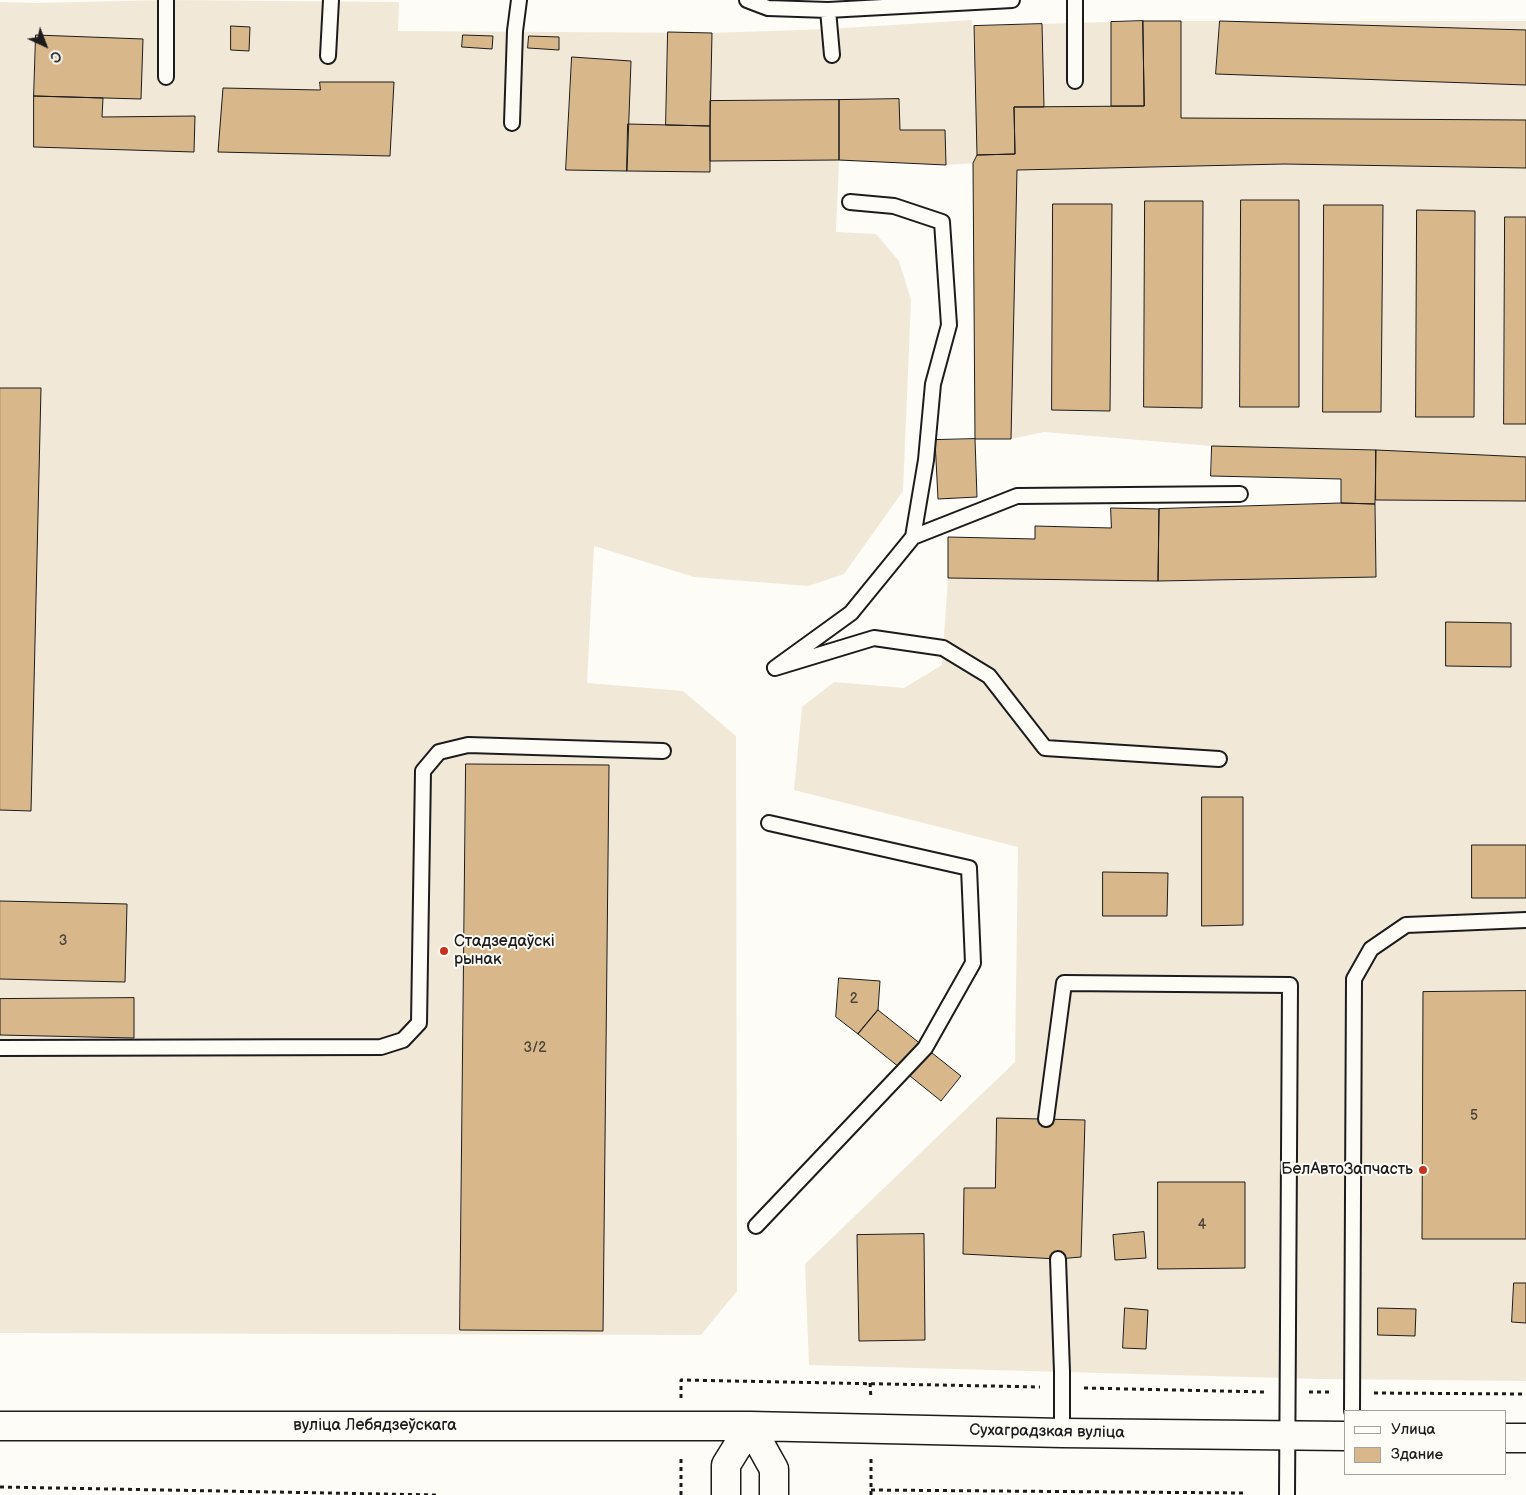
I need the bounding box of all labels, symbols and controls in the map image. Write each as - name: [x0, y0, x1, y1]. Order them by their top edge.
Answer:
- north arrow: [20, 20, 70, 70]
- text: С: [46, 47, 65, 66]
- place label: Стадзедаўскі рынак: [454, 932, 555, 970]
- house number: 3: [59, 933, 67, 949]
- marker: Стадзедаўскі рынак: [438, 945, 450, 957]
- house number: 2: [850, 991, 858, 1007]
- house number: 3/2: [523, 1040, 547, 1056]
- house number: 5: [1470, 1108, 1478, 1124]
- place label: БелАвтоЗапчасть: [1281, 1160, 1413, 1180]
- marker: БелАвтоЗапчасть: [1417, 1164, 1429, 1176]
- house number: 4: [1198, 1217, 1206, 1233]
- legend: [1344, 1410, 1506, 1475]
- street label: вуліца Лебядзеўскага: [293, 1416, 457, 1436]
- text: Улица: [1391, 1420, 1435, 1439]
- street label: Сухаградзкая вуліца: [969, 1421, 1125, 1443]
- text: Здание: [1391, 1445, 1443, 1464]

